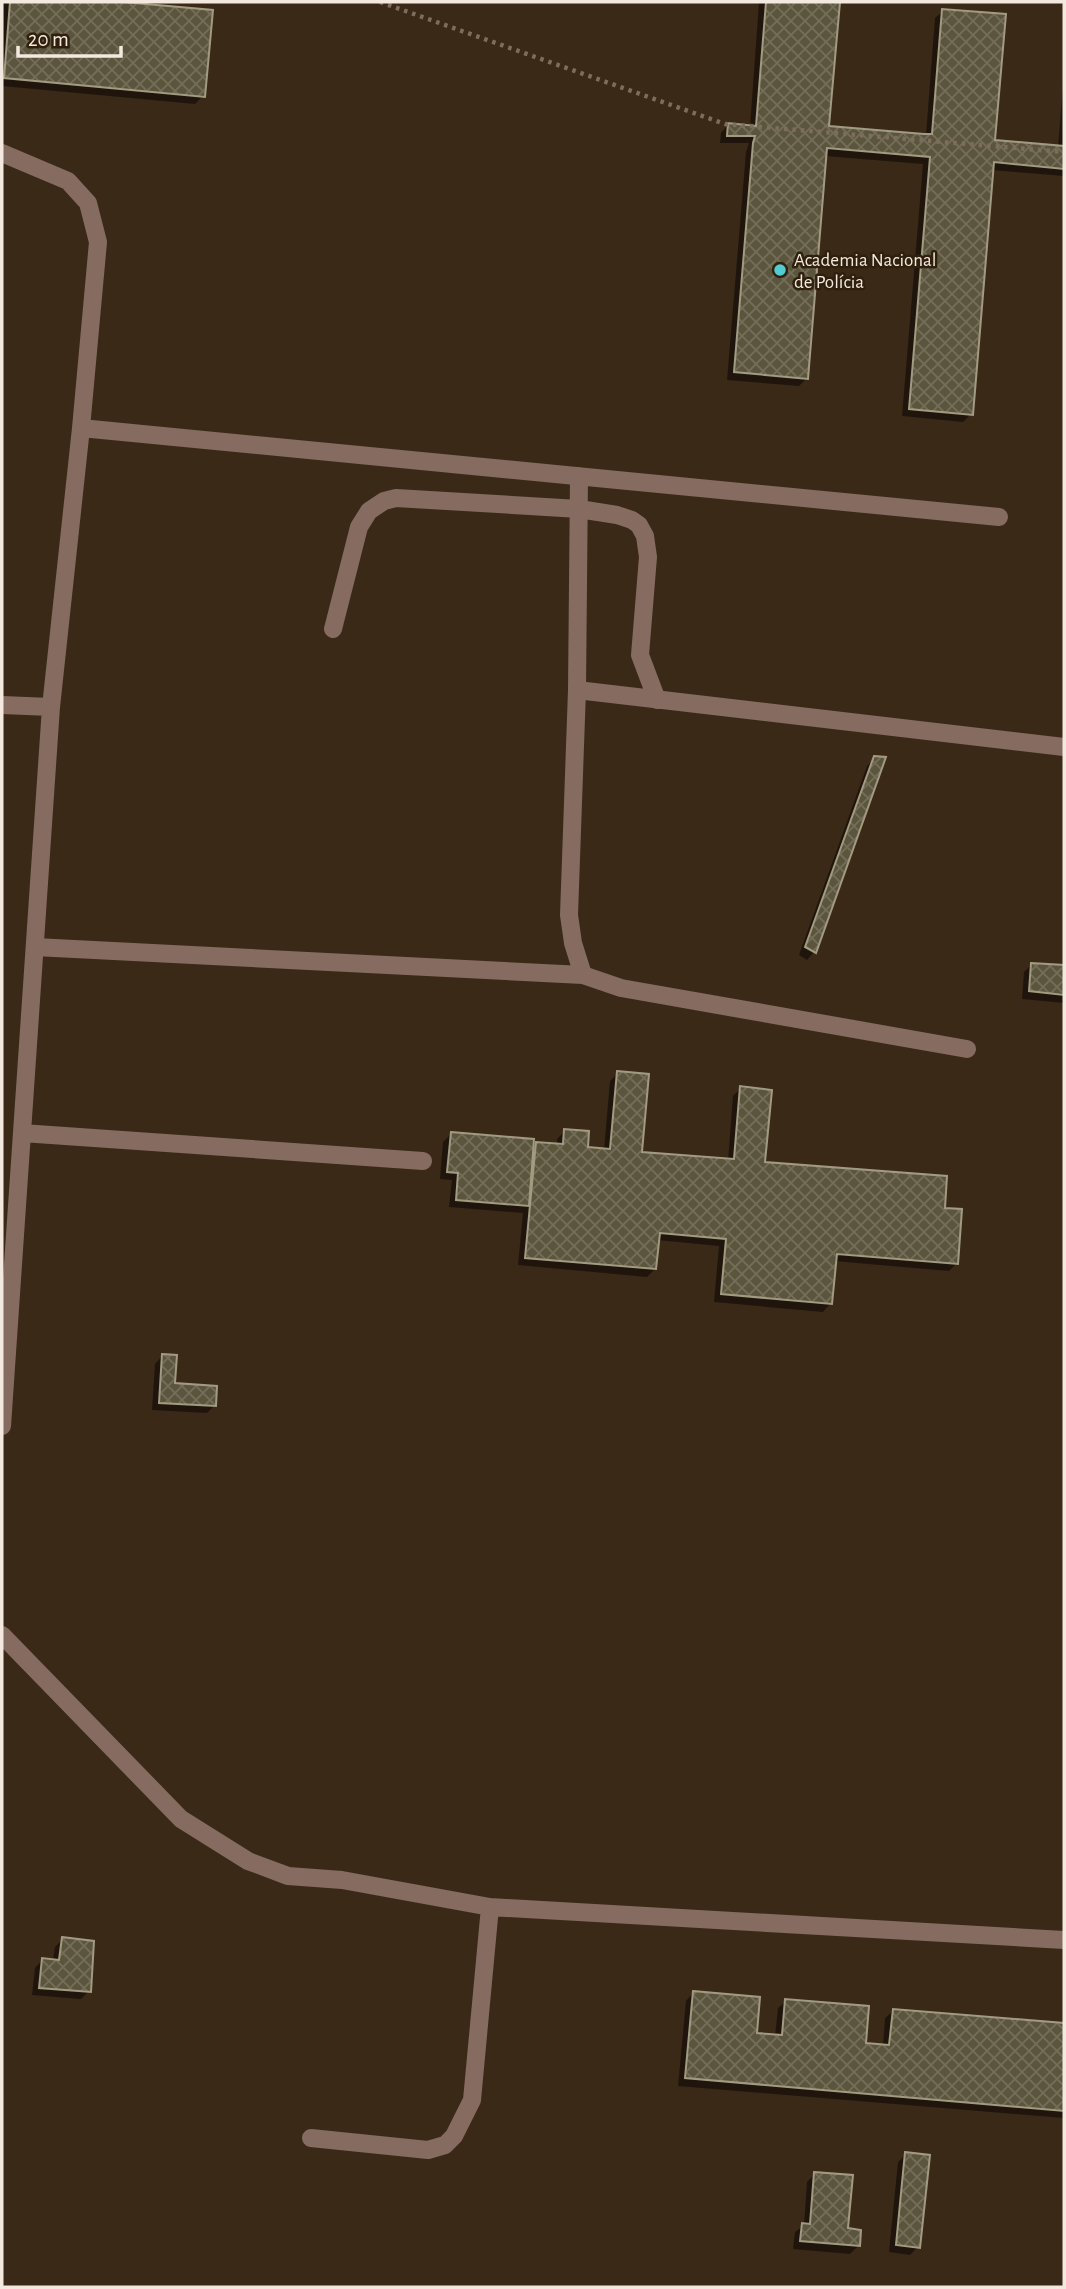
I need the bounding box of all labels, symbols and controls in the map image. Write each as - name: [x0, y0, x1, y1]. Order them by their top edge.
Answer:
- scale bar: [18, 14, 121, 58]
- text: 20 m: [28, 29, 69, 50]
- place label: Academia Nacional de Polícia: [794, 251, 937, 292]
- marker: Academia Nacional de Polícia: [772, 262, 788, 278]

